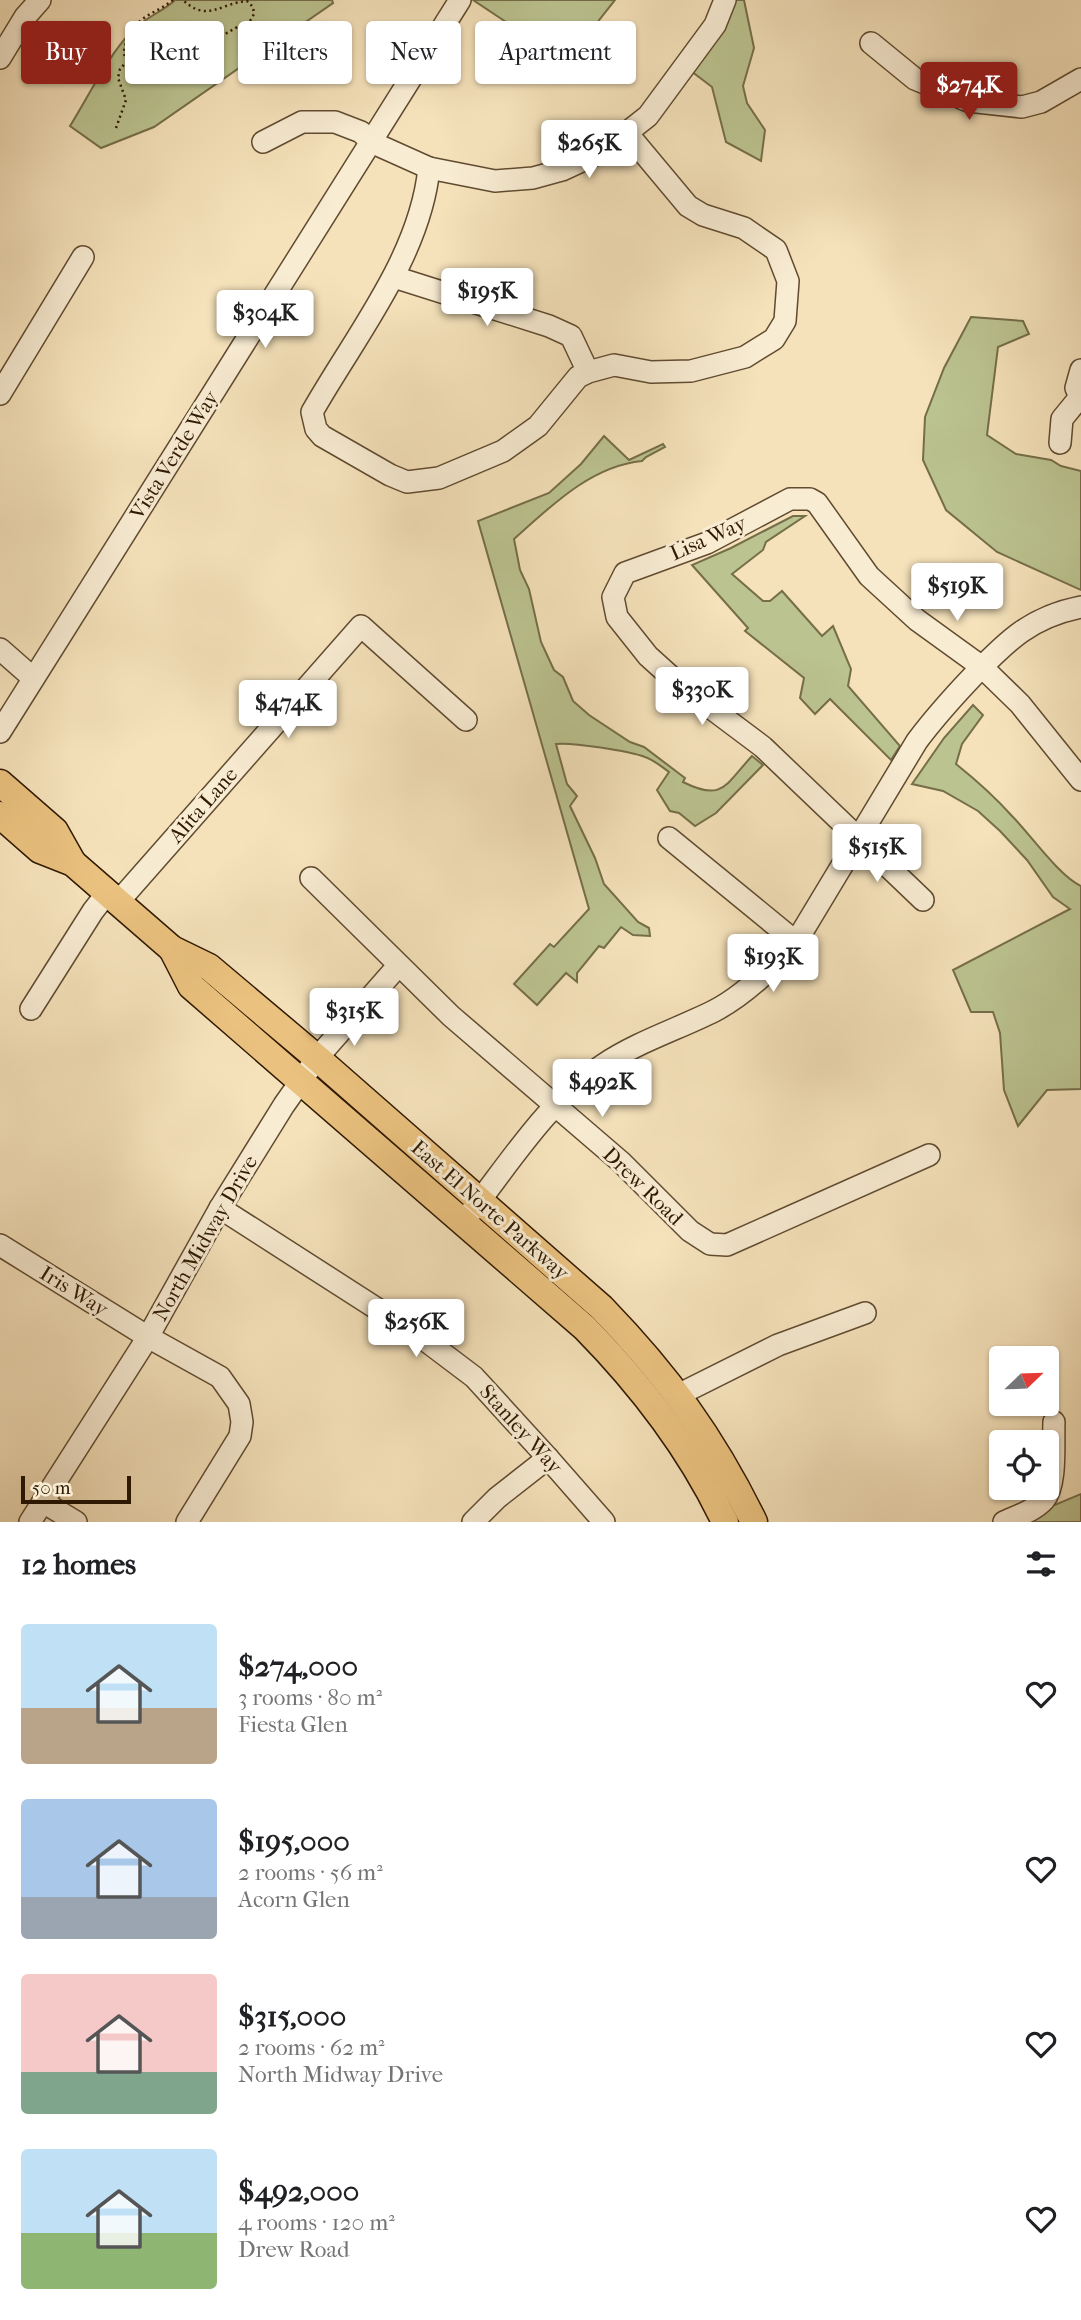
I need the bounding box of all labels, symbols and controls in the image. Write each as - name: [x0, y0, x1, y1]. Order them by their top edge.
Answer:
- chip: Buy: [21, 21, 111, 84]
- chip: Rent: [125, 21, 224, 84]
- chip: Filters: [238, 21, 352, 84]
- chip: New: [366, 21, 461, 84]
- chip: Apartment: [475, 21, 636, 84]
- pin: $274K: [920, 62, 1018, 122]
- text: $274K: [936, 71, 1002, 98]
- pin: $265K: [540, 120, 638, 180]
- text: $265K: [557, 129, 621, 156]
- pin: $195K: [438, 268, 536, 328]
- text: $195K: [457, 277, 517, 304]
- pin: $304K: [216, 290, 314, 350]
- text: $304K: [233, 299, 297, 326]
- street label: Vista Verde Way: [124, 386, 224, 524]
- street label: Lisa Way: [666, 510, 750, 565]
- pin: $519K: [908, 564, 1006, 623]
- text: $519K: [927, 572, 987, 599]
- pin: $330K: [653, 668, 751, 727]
- text: $330K: [672, 676, 732, 703]
- pin: $474K: [239, 680, 337, 740]
- text: $474K: [255, 689, 321, 716]
- street label: Alita Lane: [163, 762, 242, 848]
- pin: $515K: [828, 824, 926, 884]
- text: $515K: [848, 833, 906, 860]
- pin: $193K: [724, 934, 822, 994]
- text: $193K: [743, 943, 803, 970]
- pin: $315K: [305, 988, 403, 1048]
- text: $315K: [326, 997, 382, 1024]
- pin: $492K: [553, 1060, 651, 1119]
- text: $492K: [569, 1068, 635, 1095]
- street label: East El Norte Parkway: [406, 1135, 574, 1285]
- street label: Drew Road: [598, 1142, 688, 1230]
- street label: North Midway Drive: [148, 1151, 262, 1325]
- street label: Iris Way: [36, 1261, 113, 1322]
- pin: $256K: [367, 1300, 465, 1359]
- text: $256K: [384, 1308, 448, 1335]
- north arrow: [989, 1346, 1059, 1416]
- map controls: [989, 1346, 1059, 1500]
- street label: Stanley Way: [475, 1380, 568, 1479]
- button: locate: [989, 1430, 1059, 1500]
- scale bar: [21, 1473, 131, 1505]
- text: 50 m: [32, 1477, 71, 1499]
- icon: filters: [1022, 1545, 1060, 1583]
- text: 12 homes: [21, 1547, 136, 1582]
- text: $274,000: [238, 1649, 358, 1684]
- icon: home: [77, 1652, 161, 1736]
- icon: heart: [1022, 1675, 1060, 1713]
- text: 3 rooms · 80 m²: [238, 1684, 382, 1711]
- text: Fiesta Glen: [238, 1711, 348, 1738]
- text: $195,000: [238, 1824, 350, 1859]
- icon: home: [77, 1827, 161, 1911]
- icon: heart: [1022, 1850, 1060, 1888]
- text: 2 rooms · 56 m²: [238, 1859, 383, 1886]
- text: Acorn Glen: [238, 1886, 350, 1913]
- text: $315,000: [238, 1999, 346, 2034]
- icon: home: [77, 2002, 161, 2086]
- icon: heart: [1022, 2025, 1060, 2063]
- text: 2 rooms · 62 m²: [238, 2034, 385, 2061]
- text: North Midway Drive: [238, 2061, 443, 2088]
- text: $492,000: [238, 2174, 359, 2209]
- icon: home: [77, 2177, 161, 2261]
- icon: heart: [1022, 2200, 1060, 2238]
- text: 4 rooms · 120 m²: [238, 2209, 395, 2236]
- text: Drew Road: [238, 2236, 350, 2263]

